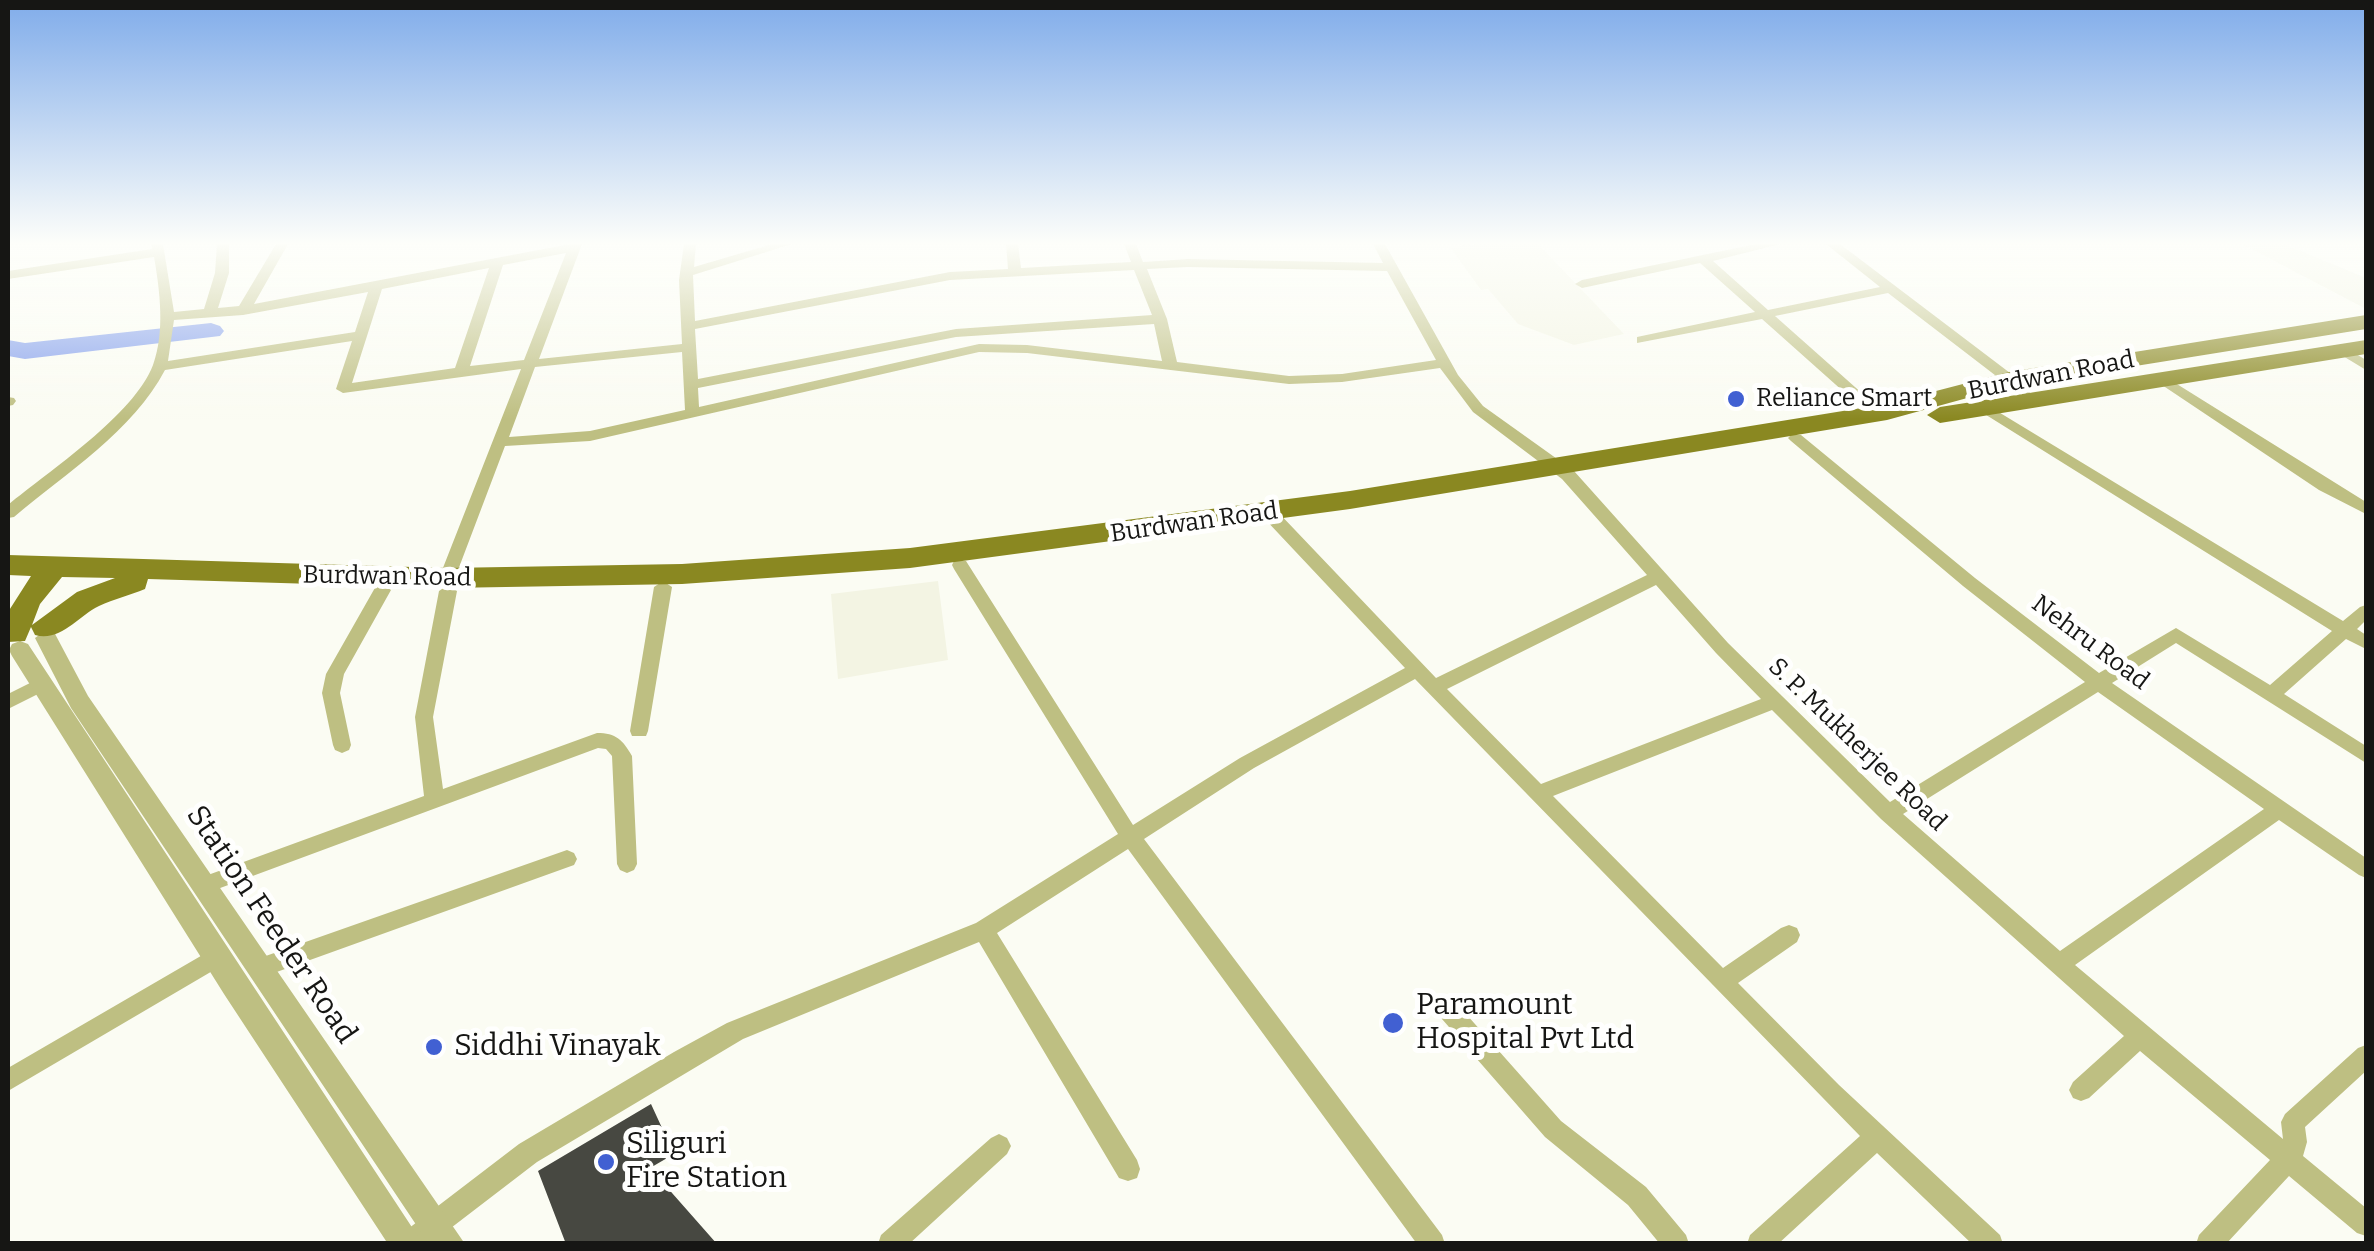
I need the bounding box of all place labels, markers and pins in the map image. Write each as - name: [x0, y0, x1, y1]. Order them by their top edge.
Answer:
- place label: Reliance Smart: [1756, 384, 1932, 414]
- marker: Reliance Smart: [1725, 388, 1747, 410]
- place label: Paramount Hospital Pvt Ltd: [1416, 988, 1634, 1058]
- marker: Paramount Hospital Pvt Ltd: [1380, 1010, 1406, 1036]
- place label: Siddhi Vinayak: [454, 1029, 661, 1065]
- marker: Siddhi Vinayak: [423, 1036, 445, 1058]
- place label: Siliguri Fire Station: [626, 1127, 787, 1198]
- marker: Siliguri Fire Station: [595, 1151, 617, 1173]

